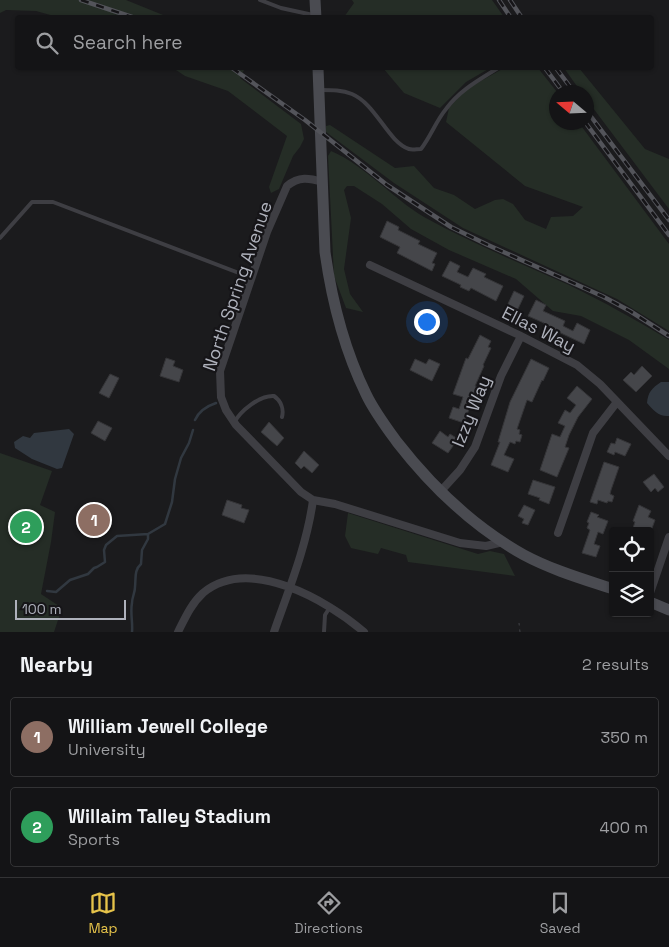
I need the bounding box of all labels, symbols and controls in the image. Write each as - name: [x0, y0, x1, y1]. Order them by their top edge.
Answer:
- search box: [15, 15, 654, 70]
- icon: search: [33, 29, 61, 57]
- text: Search here: [73, 30, 183, 55]
- north arrow: [549, 85, 594, 130]
- street label: North Spring Avenue: [197, 198, 277, 374]
- street label: Ellas Way: [498, 301, 580, 357]
- your location: [414, 309, 440, 335]
- street label: Izzy Way: [446, 372, 496, 450]
- pin: 1: [78, 501, 110, 539]
- pin: 2: [10, 508, 42, 546]
- map controls: [609, 527, 654, 617]
- button: locate: [609, 527, 654, 572]
- button: layers: [609, 572, 654, 617]
- scale bar: [15, 597, 126, 620]
- text: 100 m: [22, 600, 61, 618]
- text: Nearby: [20, 651, 93, 678]
- text: 2 results: [582, 654, 649, 675]
- text: William Jewell College: [68, 714, 268, 739]
- text: 1: [33, 727, 41, 748]
- text: 350 m: [601, 727, 648, 748]
- text: University: [68, 739, 146, 760]
- text: Willaim Talley Stadium: [68, 804, 271, 829]
- text: 2: [32, 817, 42, 838]
- text: 400 m: [600, 817, 648, 838]
- text: Sports: [68, 829, 120, 850]
- tab: Map: [88, 889, 118, 937]
- tab: Directions: [294, 889, 363, 937]
- tab: Saved: [540, 889, 581, 937]

